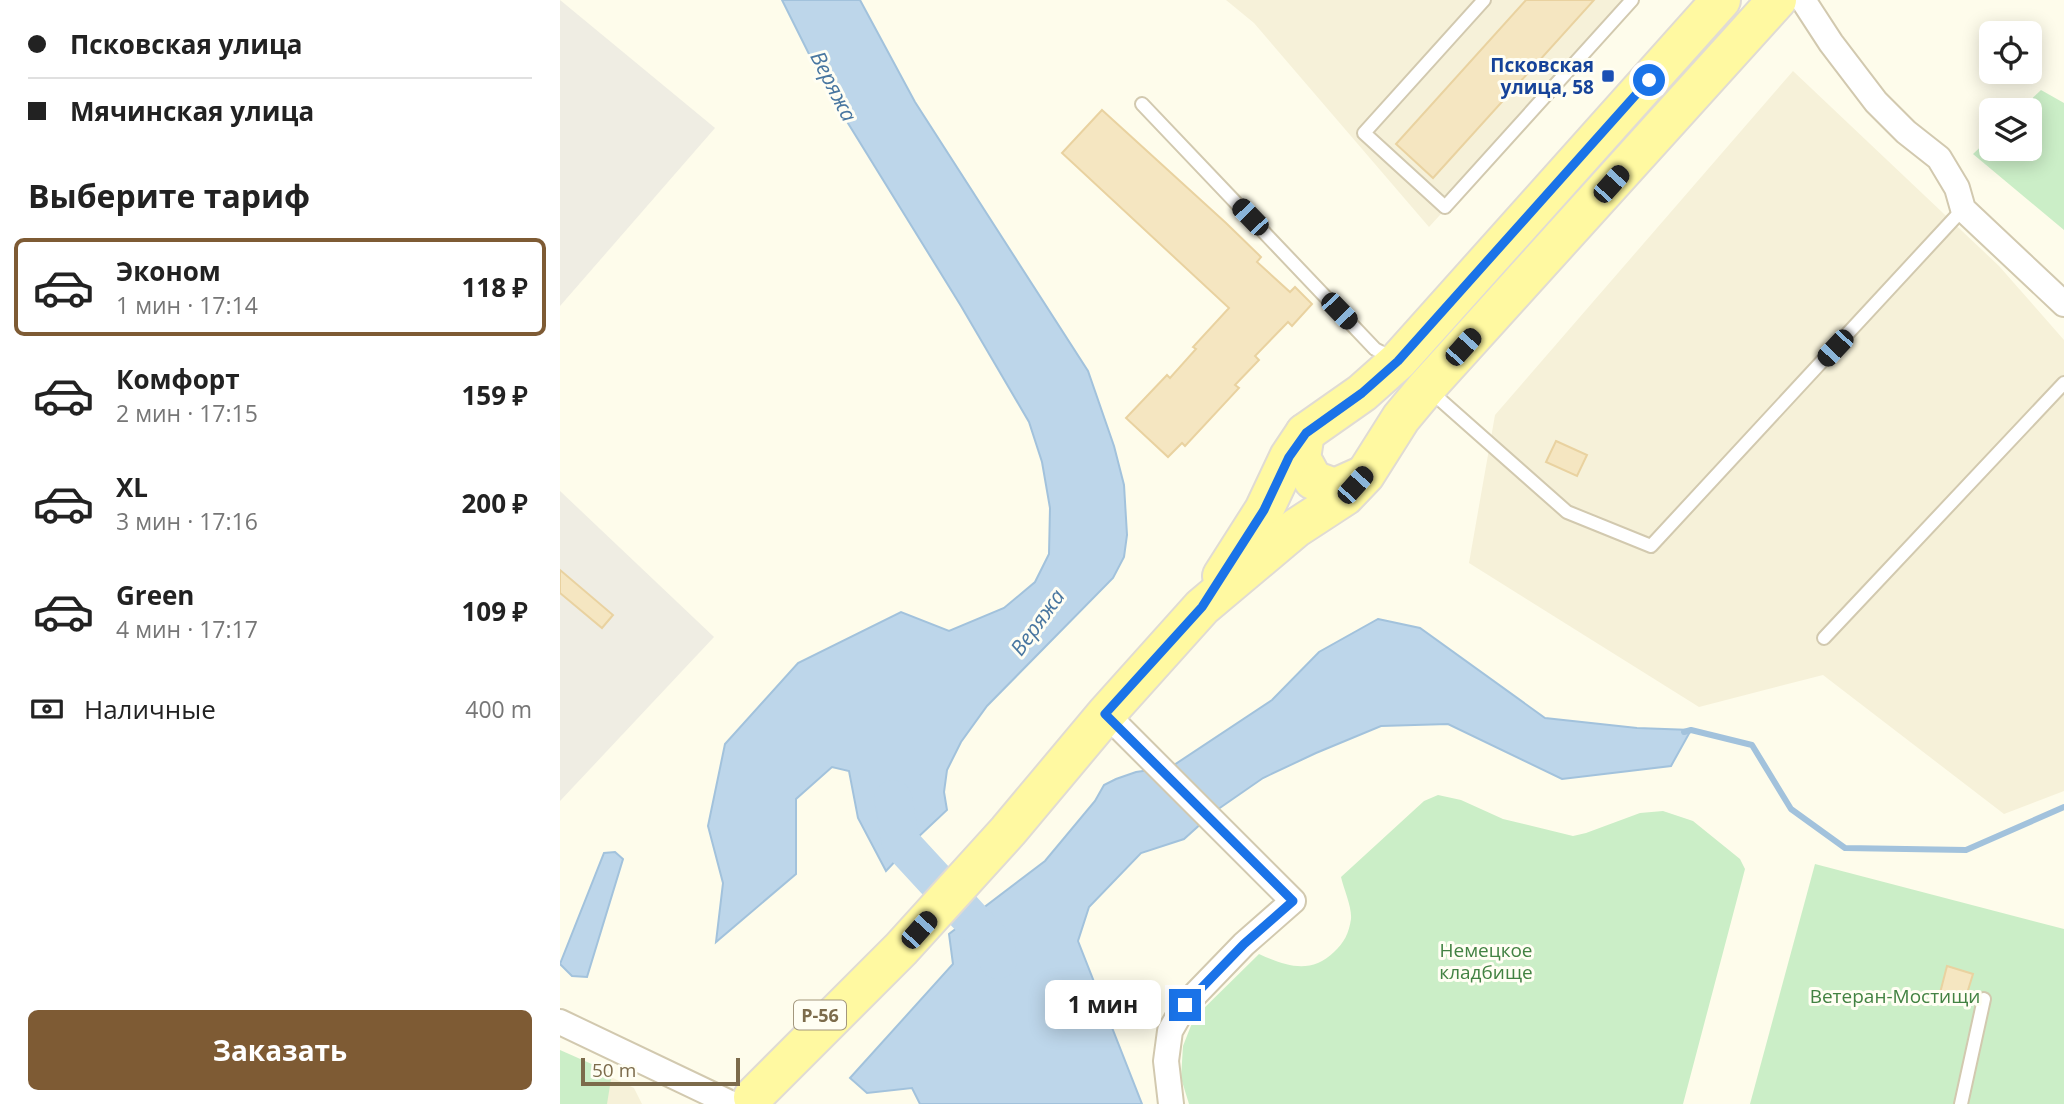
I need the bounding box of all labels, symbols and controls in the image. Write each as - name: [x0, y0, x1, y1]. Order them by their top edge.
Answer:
- map controls: [1979, 21, 2042, 161]
- button: locate: [1979, 21, 2042, 84]
- text: Псковская улица: [70, 26, 303, 62]
- water label: Веряжа: [804, 46, 864, 126]
- place label: Псковская улица, 58: [1490, 52, 1594, 100]
- route start: [1633, 64, 1665, 96]
- marker: Псковская улица, 58: [1600, 68, 1616, 84]
- text: Мячинская улица: [70, 93, 314, 129]
- button: layers: [1979, 98, 2042, 161]
- car: [1590, 161, 1633, 207]
- text: Выберите тариф: [28, 174, 310, 217]
- car: [1228, 195, 1273, 239]
- text: Эконом: [116, 253, 221, 289]
- icon: car: [32, 256, 95, 319]
- text: 118 ₽: [462, 269, 528, 305]
- text: 1 мин · 17:14: [116, 289, 258, 321]
- car: [1317, 289, 1362, 333]
- car: [1442, 324, 1485, 370]
- car: [1813, 325, 1858, 371]
- text: Комфорт: [116, 361, 240, 397]
- icon: car: [32, 364, 95, 427]
- text: 159 ₽: [462, 377, 528, 413]
- text: 2 мин · 17:15: [116, 397, 258, 429]
- car: [1334, 462, 1377, 508]
- text: XL: [116, 469, 148, 505]
- icon: car: [32, 472, 95, 535]
- text: 200 ₽: [462, 485, 528, 521]
- text: 3 мин · 17:16: [116, 505, 258, 537]
- text: Green: [116, 577, 194, 613]
- icon: car: [32, 580, 95, 643]
- water label: Веряжа: [1003, 583, 1071, 661]
- text: 109 ₽: [462, 593, 528, 629]
- text: 4 мин · 17:17: [116, 613, 258, 645]
- icon: cash: [28, 690, 66, 728]
- text: Наличные: [84, 691, 216, 727]
- text: 400 m: [465, 693, 532, 725]
- car: [898, 907, 941, 953]
- park label: Немецкое кладбище: [1439, 937, 1533, 985]
- callout: 1 мин: [1045, 981, 1160, 1030]
- park label: Ветеран-Мостищи: [1810, 983, 1980, 1009]
- text: 1 мин: [1068, 988, 1138, 1020]
- route end: [1169, 989, 1201, 1021]
- road number: Р-56: [794, 1000, 846, 1030]
- button: Заказать: [28, 1010, 532, 1090]
- scale bar: [581, 1055, 740, 1087]
- text: 50 m: [592, 1057, 636, 1083]

